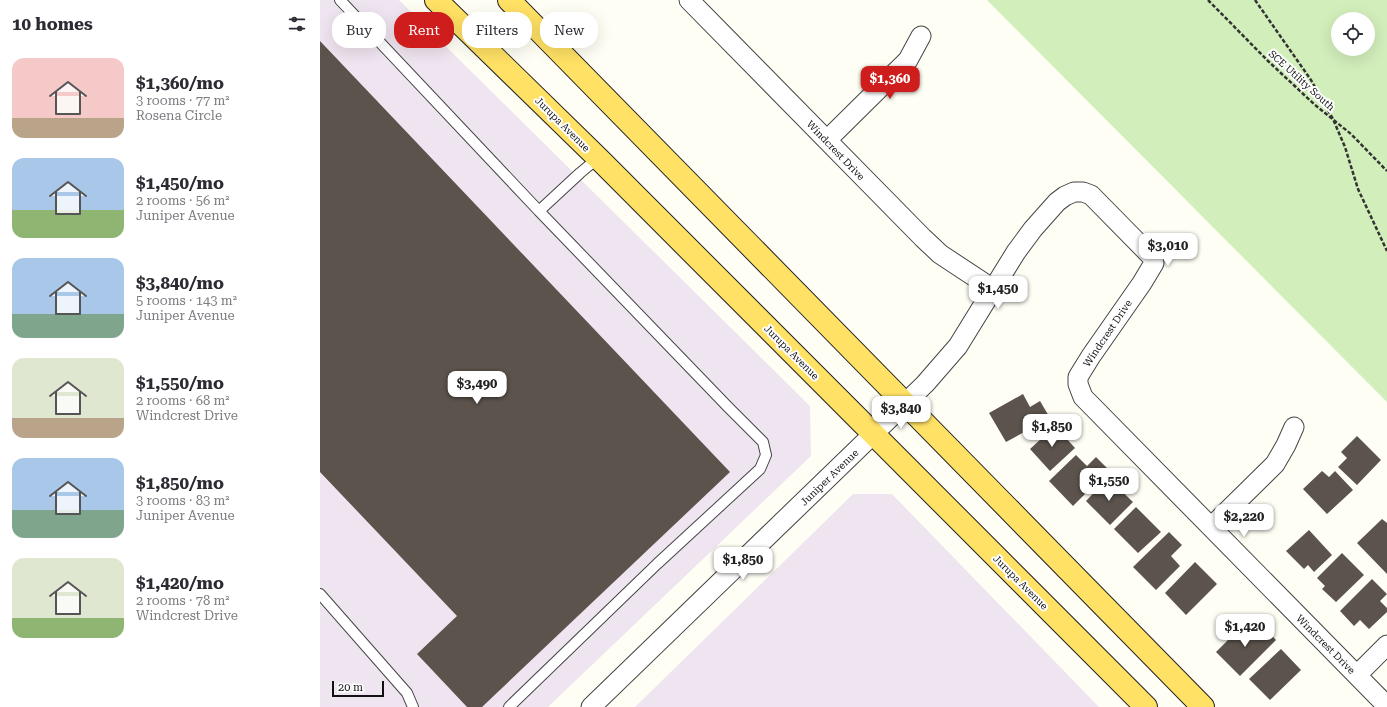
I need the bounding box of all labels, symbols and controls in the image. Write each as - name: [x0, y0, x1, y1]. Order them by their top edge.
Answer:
- chip: Buy: [332, 12, 386, 48]
- chip: Rent: [394, 12, 454, 48]
- chip: Filters: [462, 12, 532, 48]
- chip: New: [540, 12, 598, 48]
- map controls: [1331, 12, 1375, 56]
- button: locate: [1331, 12, 1375, 56]
- icon: filters: [286, 13, 308, 35]
- text: 10 homes: [12, 14, 93, 34]
- street label: SCE Utility South: [1267, 48, 1337, 113]
- pin: $1,360: [857, 66, 923, 100]
- text: $1,360: [870, 71, 910, 86]
- text: $1,360/mo: [136, 73, 224, 93]
- icon: home: [44, 74, 92, 122]
- text: 3 rooms · 77 m²: [136, 93, 230, 108]
- street label: Jurupa Avenue: [533, 95, 592, 154]
- text: Rosena Circle: [136, 108, 222, 123]
- street label: Windcrest Drive: [804, 118, 867, 183]
- text: $1,450/mo: [136, 173, 224, 193]
- icon: home: [44, 174, 92, 222]
- text: 2 rooms · 56 m²: [136, 193, 230, 208]
- text: Juniper Avenue: [136, 208, 235, 223]
- pin: $3,010: [1135, 233, 1201, 267]
- text: $3,010: [1148, 238, 1188, 253]
- text: $3,840/mo: [136, 273, 224, 293]
- icon: home: [44, 274, 92, 322]
- pin: $1,450: [965, 276, 1031, 310]
- text: $1,450: [978, 281, 1018, 296]
- text: 5 rooms · 143 m²: [136, 293, 237, 308]
- street label: Windcrest Drive: [1081, 297, 1134, 369]
- text: Juniper Avenue: [136, 308, 235, 323]
- street label: Jurupa Avenue: [762, 323, 821, 382]
- pin: $3,490: [444, 371, 510, 405]
- text: $1,550/mo: [136, 373, 224, 393]
- icon: home: [44, 374, 92, 422]
- text: $3,490: [457, 376, 497, 391]
- text: 2 rooms · 68 m²: [136, 393, 230, 408]
- pin: $3,840: [868, 396, 934, 430]
- text: $3,840: [881, 401, 921, 416]
- text: Windcrest Drive: [136, 408, 238, 423]
- pin: $1,850: [1019, 414, 1085, 448]
- text: $1,850: [1032, 419, 1072, 434]
- street label: Juniper Avenue: [798, 447, 861, 508]
- pin: $1,550: [1076, 468, 1142, 502]
- text: $1,850/mo: [136, 473, 224, 493]
- text: $1,550: [1089, 473, 1129, 488]
- icon: home: [44, 474, 92, 522]
- text: 3 rooms · 83 m²: [136, 493, 230, 508]
- pin: $2,220: [1211, 504, 1277, 538]
- text: Juniper Avenue: [136, 508, 235, 523]
- text: $2,220: [1224, 509, 1264, 524]
- pin: $1,850: [710, 547, 776, 581]
- text: $1,850: [723, 552, 763, 567]
- street label: Jurupa Avenue: [991, 553, 1050, 612]
- text: $1,420/mo: [136, 573, 224, 593]
- icon: home: [44, 574, 92, 622]
- text: 2 rooms · 78 m²: [136, 593, 230, 608]
- text: Windcrest Drive: [136, 608, 238, 623]
- street label: Windcrest Drive: [1294, 613, 1358, 676]
- pin: $1,420: [1212, 614, 1278, 648]
- text: $1,420: [1225, 619, 1265, 634]
- scale bar: [332, 679, 384, 698]
- text: 20 m: [338, 681, 363, 694]

